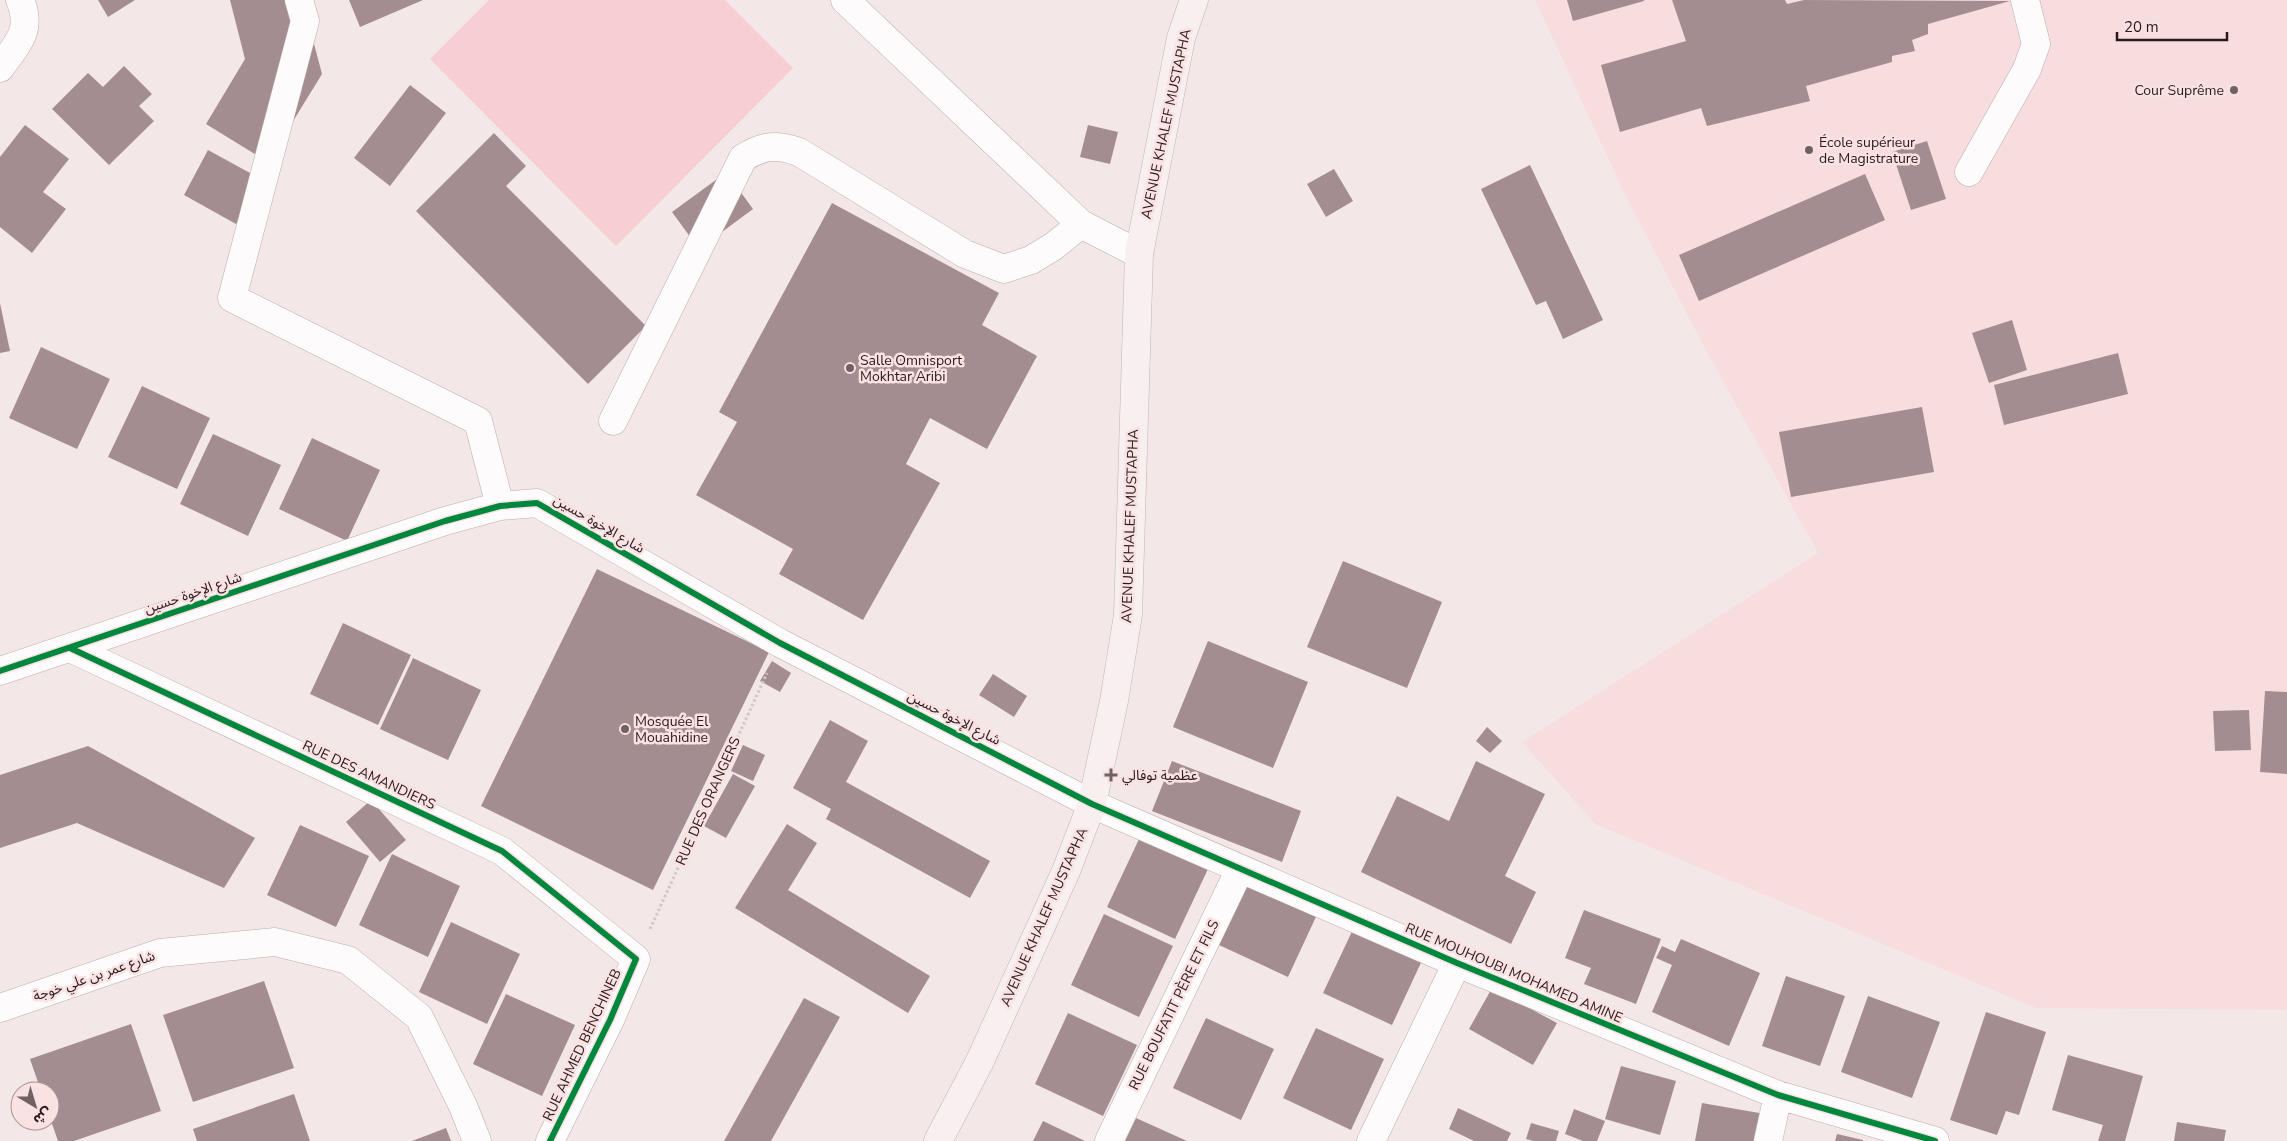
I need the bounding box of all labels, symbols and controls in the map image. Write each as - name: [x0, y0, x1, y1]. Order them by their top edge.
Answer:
- scale bar: [2117, 10, 2227, 42]
- text: 20 m: [2124, 17, 2159, 37]
- street label: AVENUE KHALEF MUSTAPHA: [1137, 27, 1195, 221]
- place label: Cour Suprême: [2134, 81, 2224, 100]
- marker: Cour Suprême: [2228, 84, 2240, 96]
- place label: École supérieur de Magistrature: [1819, 133, 1918, 168]
- marker: École supérieur de Magistrature: [1803, 144, 1815, 156]
- place label: Salle Omnisport Mokhtar Aribi: [860, 351, 962, 386]
- marker: Salle Omnisport Mokhtar Aribi: [844, 362, 856, 374]
- street label: AVENUE KHALEF MUSTAPHA: [1117, 429, 1143, 623]
- street label: شارع الإخوة حسين: [550, 490, 648, 559]
- street label: شارع الإخوة حسين: [142, 567, 245, 620]
- street label: شارع الإخوة حسين: [904, 686, 1004, 751]
- place label: Mosquée El Mouahidine: [635, 712, 709, 747]
- marker: Mosquée El Mouahidine: [619, 723, 631, 735]
- street label: RUE DES ORANGERS: [671, 733, 745, 868]
- street label: RUE DES AMANDIERS: [299, 736, 439, 814]
- place label: عظمية توفالي: [1122, 766, 1198, 786]
- marker: عظمية توفالي: [1104, 768, 1118, 782]
- street label: AVENUE KHALEF MUSTAPHA: [996, 824, 1092, 1010]
- street label: RUE BOUFATIT PÈRE ET FILS: [1124, 916, 1224, 1093]
- street label: RUE MOUHOUBI MOHAMED AMINE: [1402, 918, 1626, 1028]
- street label: شارع عمر بن علي خوجة: [30, 946, 158, 1007]
- street label: RUE AHMED BENCHINEB: [538, 966, 626, 1124]
- north arrow: [10, 1081, 60, 1131]
- text: ش: [29, 1102, 56, 1129]

